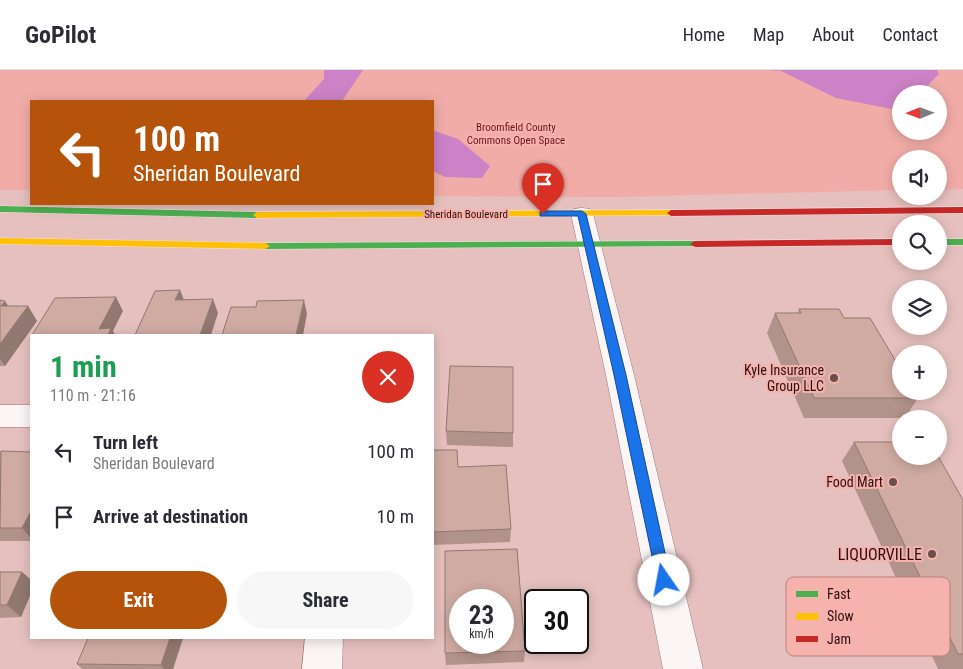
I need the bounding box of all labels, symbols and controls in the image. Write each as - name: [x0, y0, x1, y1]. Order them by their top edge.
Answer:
- text: GoPilot: [25, 21, 96, 49]
- text: Home: [683, 24, 725, 45]
- text: Map: [753, 24, 784, 45]
- text: About: [812, 24, 854, 45]
- text: Contact: [882, 24, 938, 45]
- north arrow: [892, 85, 948, 140]
- map controls: [892, 85, 947, 465]
- text: 100 m: [133, 119, 220, 160]
- icon: left: [50, 120, 115, 185]
- park label: Broomfield County Commons Open Space: [467, 121, 565, 147]
- button: sound: [892, 150, 947, 205]
- text: Sheridan Boulevard: [133, 161, 300, 186]
- pin: [522, 163, 564, 214]
- icon: arrive: [529, 170, 557, 198]
- street label: Sheridan Boulevard: [424, 208, 508, 221]
- button: search: [892, 215, 947, 270]
- button: layers: [892, 280, 947, 335]
- button: +: [892, 345, 947, 400]
- text: 1 min: [50, 349, 117, 384]
- button: close: [362, 351, 414, 403]
- place label: Kyle Insurance Group LLC: [744, 362, 824, 394]
- marker: Kyle Insurance Group LLC: [828, 372, 840, 384]
- text: 110 m · 21:16: [50, 386, 136, 405]
- button: −: [892, 410, 947, 465]
- text: Turn left: [93, 431, 158, 454]
- icon: left: [50, 438, 78, 466]
- text: 100 m: [367, 440, 414, 463]
- text: Sheridan Boulevard: [93, 454, 215, 473]
- place label: Food Mart: [826, 474, 883, 490]
- marker: Food Mart: [887, 476, 899, 488]
- icon: arrive: [50, 503, 78, 531]
- text: Arrive at destination: [93, 505, 248, 528]
- text: 10 m: [377, 505, 414, 528]
- place label: LIQUORVILLE: [838, 545, 922, 564]
- marker: LIQUORVILLE: [926, 548, 938, 560]
- position arrow: [637, 553, 689, 605]
- button: Exit: [50, 571, 227, 629]
- button: Share: [237, 571, 414, 629]
- legend: [786, 577, 950, 656]
- text: Fast: [827, 586, 851, 602]
- speed limit sign: 30: [524, 589, 589, 654]
- text: 23: [469, 601, 494, 630]
- text: Slow: [827, 608, 854, 624]
- text: km/h: [469, 627, 494, 641]
- text: Jam: [827, 631, 851, 647]

